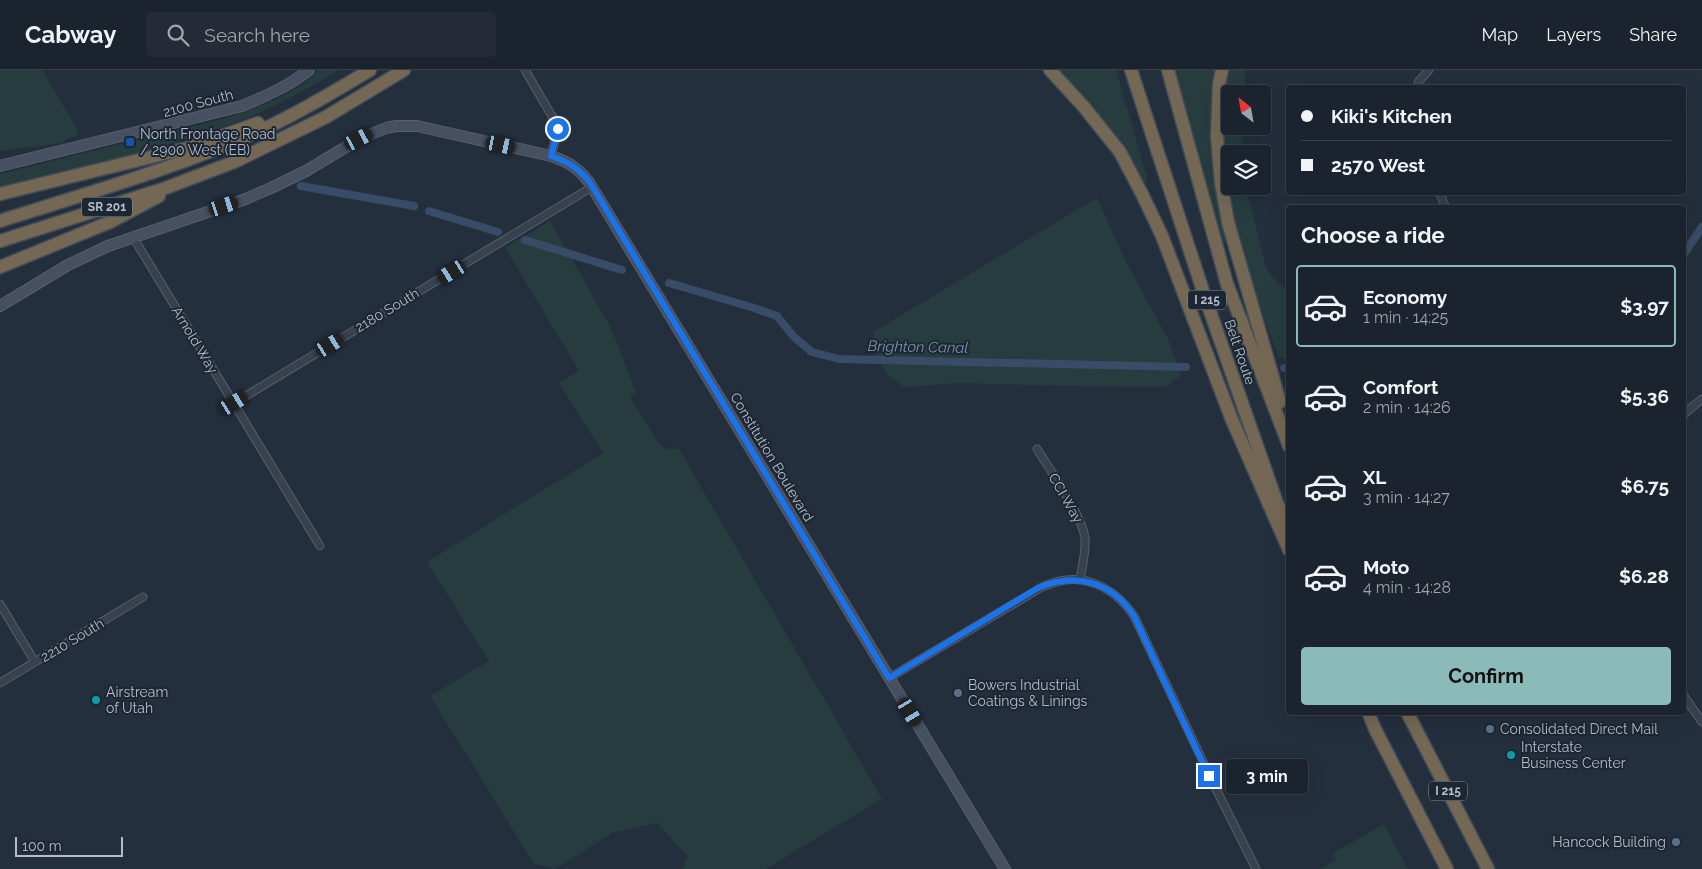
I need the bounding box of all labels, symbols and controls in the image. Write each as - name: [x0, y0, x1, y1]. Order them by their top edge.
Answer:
- search box: [146, 12, 496, 57]
- text: Cabway: [25, 20, 116, 49]
- icon: search: [164, 21, 192, 49]
- text: Search here: [204, 24, 310, 46]
- text: Map: [1482, 24, 1518, 45]
- text: Layers: [1546, 24, 1601, 45]
- text: Share: [1629, 24, 1677, 45]
- north arrow: [1221, 85, 1271, 135]
- map controls: [1221, 85, 1271, 195]
- street label: 2100 South: [161, 86, 235, 120]
- text: Kiki's Kitchen: [1331, 105, 1452, 127]
- route start: [547, 118, 569, 140]
- place label: North Frontage Road / 2900 West (EB): [140, 126, 276, 158]
- car: [342, 126, 375, 152]
- car: [484, 135, 517, 155]
- marker: North Frontage Road / 2900 West (EB): [124, 136, 136, 148]
- button: layers: [1221, 145, 1271, 195]
- text: 2570 West: [1331, 154, 1425, 176]
- car: [207, 194, 240, 218]
- road number: SR 201: [82, 198, 132, 216]
- text: Choose a ride: [1301, 222, 1445, 248]
- car: [435, 258, 468, 286]
- icon: car: [1303, 284, 1348, 329]
- street label: 2180 South: [352, 285, 422, 335]
- text: Economy: [1363, 286, 1447, 308]
- road number: I 215: [1188, 290, 1226, 310]
- text: $3.97: [1620, 295, 1669, 317]
- street label: Arnold Way: [169, 304, 221, 377]
- text: 1 min · 14:25: [1363, 308, 1448, 327]
- street label: Belt Route: [1221, 317, 1259, 387]
- car: [313, 331, 346, 359]
- water label: Brighton Canal: [868, 337, 969, 357]
- icon: car: [1303, 374, 1348, 419]
- text: Comfort: [1363, 376, 1438, 398]
- text: $5.36: [1620, 385, 1669, 407]
- car: [217, 389, 250, 417]
- street label: Constitution Boulevard: [727, 390, 817, 524]
- text: 2 min · 14:26: [1363, 398, 1451, 417]
- icon: car: [1303, 464, 1348, 509]
- text: XL: [1363, 466, 1386, 488]
- street label: CCI Way: [1045, 470, 1087, 526]
- text: $6.75: [1621, 475, 1669, 497]
- text: 3 min · 14:27: [1363, 488, 1450, 507]
- icon: car: [1303, 554, 1348, 599]
- text: Moto: [1363, 556, 1409, 578]
- text: $6.28: [1619, 565, 1669, 587]
- text: 4 min · 14:28: [1363, 578, 1451, 597]
- street label: 2210 South: [38, 615, 106, 665]
- button: Confirm: [1301, 647, 1671, 705]
- place label: Bowers Industrial Coatings & Linings: [968, 677, 1088, 709]
- place label: Airstream of Utah: [106, 684, 168, 716]
- marker: Bowers Industrial Coatings & Linings: [952, 687, 964, 699]
- marker: Airstream of Utah: [90, 694, 102, 706]
- car: [895, 695, 924, 729]
- place label: Consolidated Direct Mail: [1500, 721, 1658, 737]
- marker: Consolidated Direct Mail: [1484, 723, 1496, 735]
- place label: Interstate Business Center: [1521, 739, 1626, 771]
- marker: Interstate Business Center: [1505, 749, 1517, 761]
- callout: 3 min: [1226, 758, 1309, 794]
- route end: [1198, 765, 1220, 787]
- text: 3 min: [1246, 767, 1288, 786]
- road number: I 215: [1429, 781, 1467, 800]
- scale bar: [15, 834, 122, 857]
- place label: Hancock Building: [1552, 834, 1666, 850]
- marker: Hancock Building: [1670, 836, 1682, 848]
- text: 100 m: [22, 838, 62, 854]

